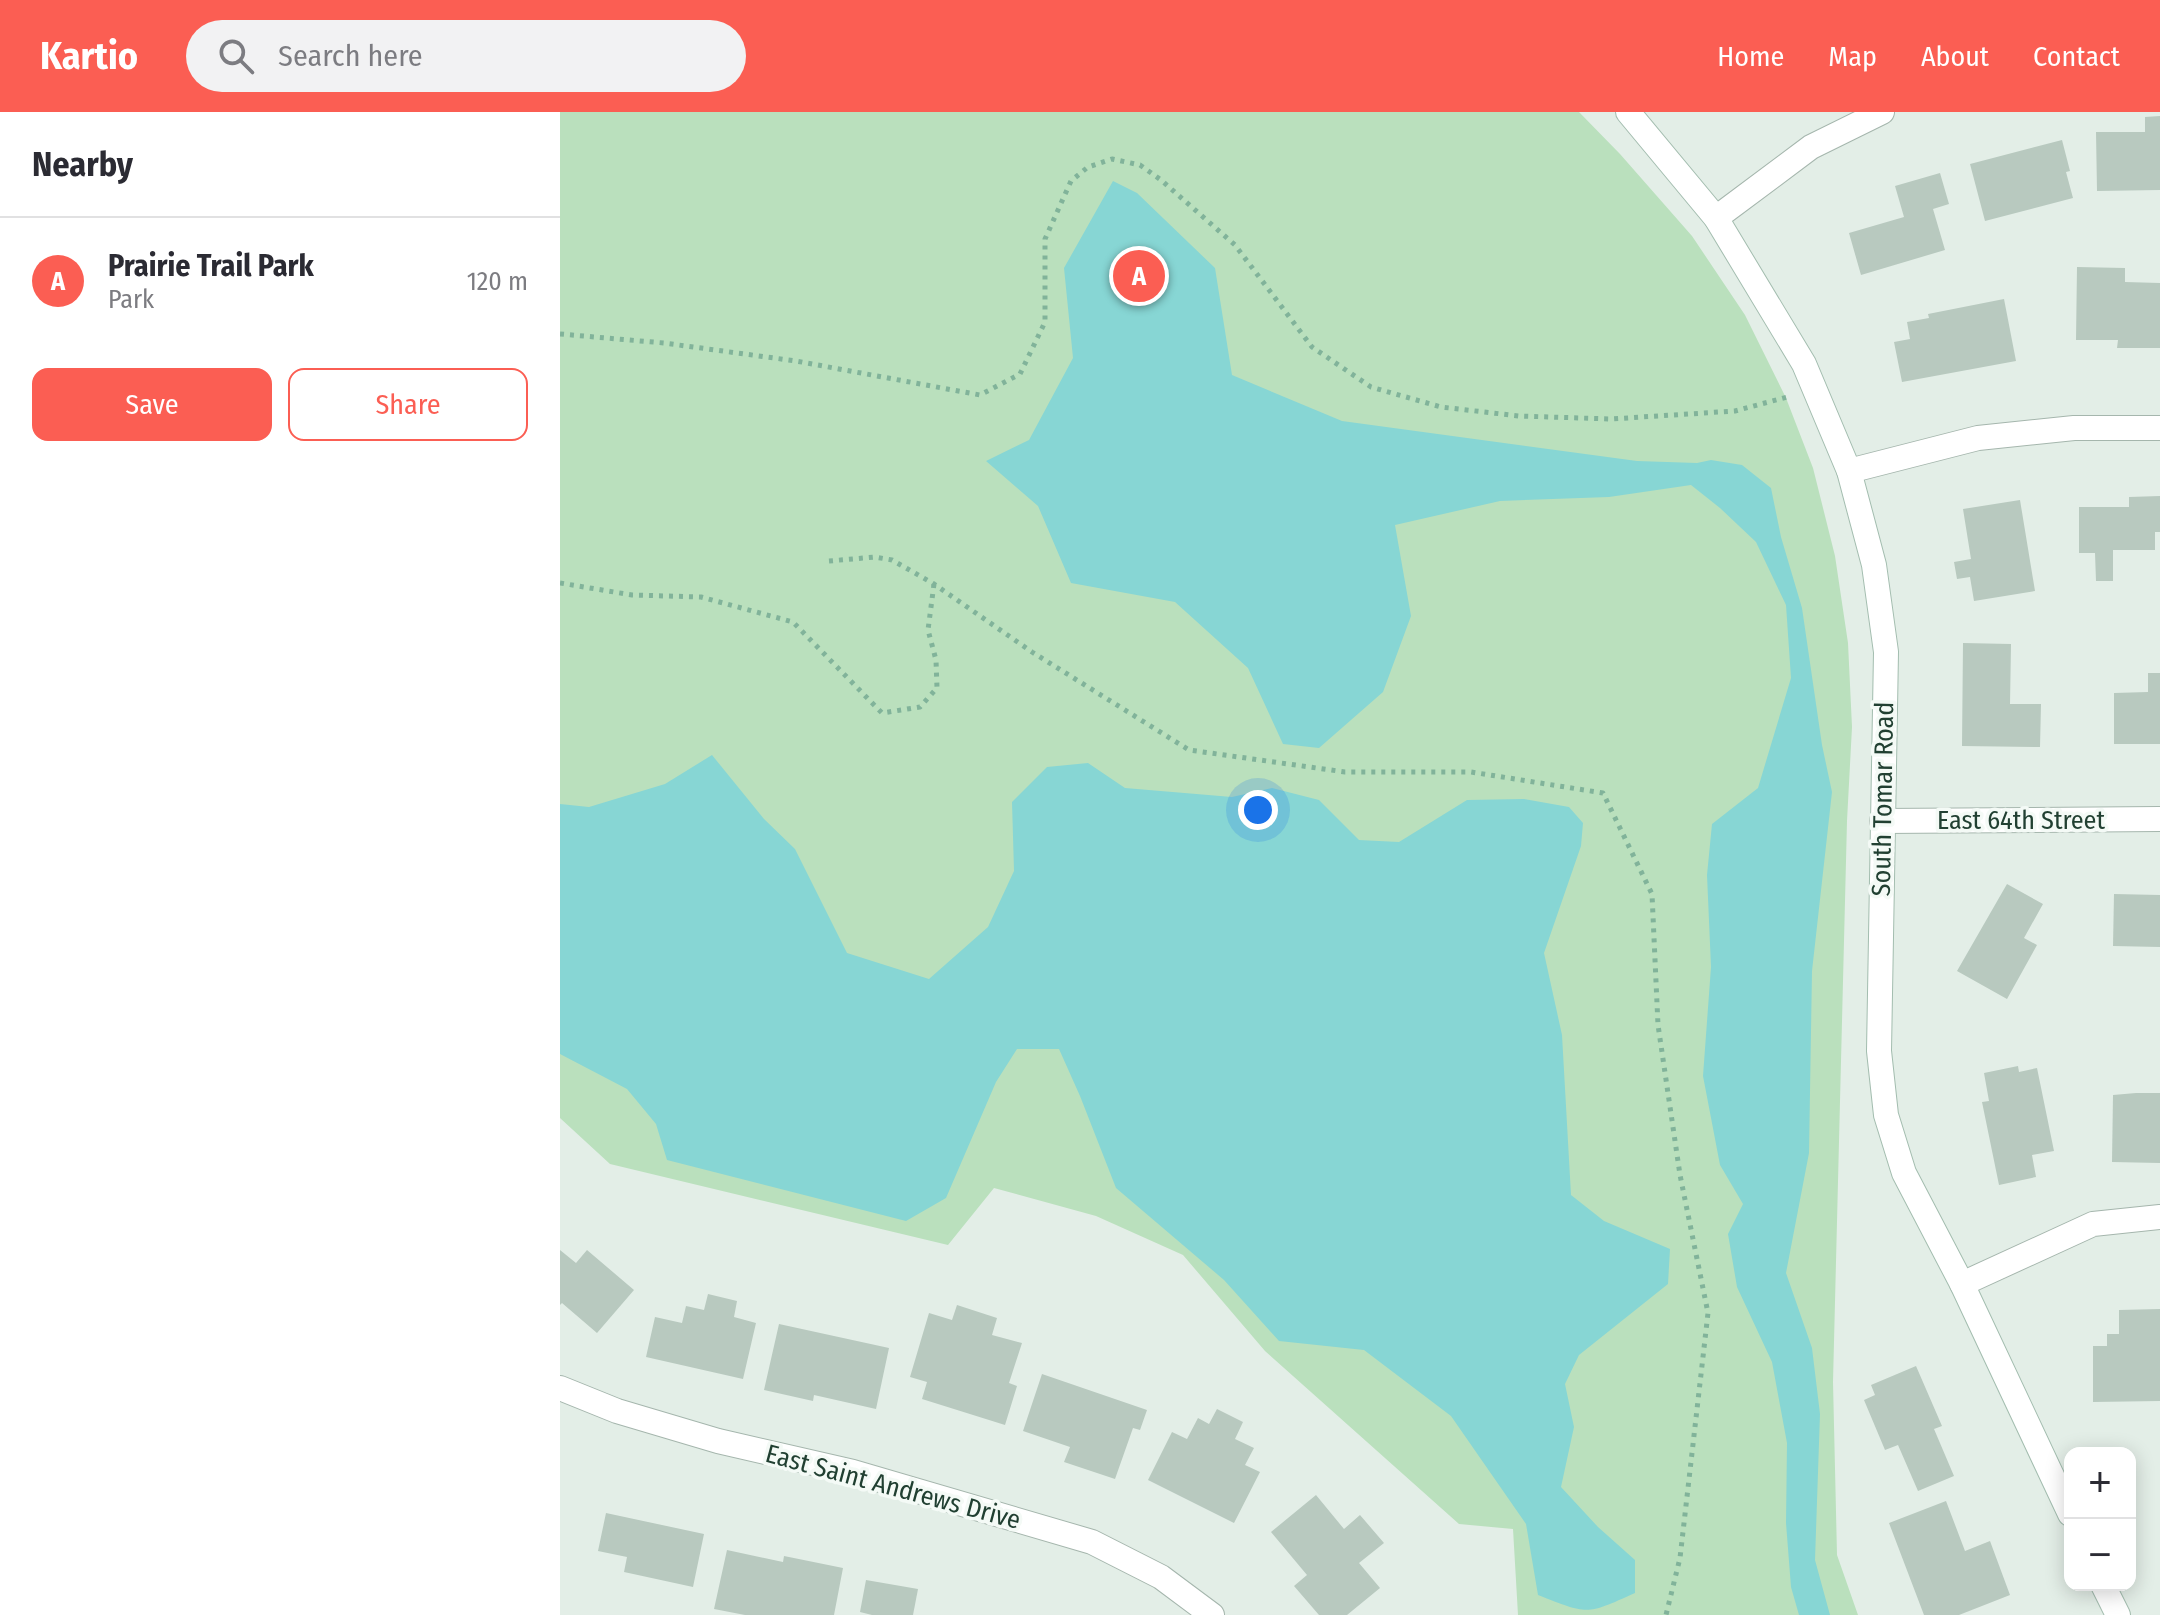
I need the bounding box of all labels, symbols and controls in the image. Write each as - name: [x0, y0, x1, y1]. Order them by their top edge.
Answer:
- search box: [186, 20, 746, 92]
- text: Kartio: [40, 33, 138, 79]
- icon: search: [214, 34, 258, 78]
- text: Search here: [278, 38, 423, 74]
- text: Home: [1717, 40, 1784, 73]
- text: Map: [1828, 40, 1877, 73]
- text: About: [1921, 40, 1989, 73]
- text: Contact: [2033, 40, 2120, 73]
- text: Nearby: [32, 144, 133, 185]
- pin: A: [1113, 246, 1165, 306]
- text: Prairie Trail Park: [108, 248, 314, 284]
- text: A: [51, 266, 65, 297]
- text: 120 m: [467, 266, 528, 297]
- text: Park: [108, 284, 154, 315]
- button: Save: [32, 368, 272, 441]
- button: Share: [288, 368, 528, 441]
- street label: South Tomar Road: [1866, 701, 1900, 897]
- your location: [1238, 790, 1278, 830]
- street label: East 64th Street: [1937, 805, 2105, 836]
- street label: East Saint Andrews Drive: [762, 1438, 1024, 1536]
- map controls: [2064, 1447, 2136, 1591]
- button: +: [2064, 1447, 2136, 1519]
- button: −: [2064, 1519, 2136, 1591]

